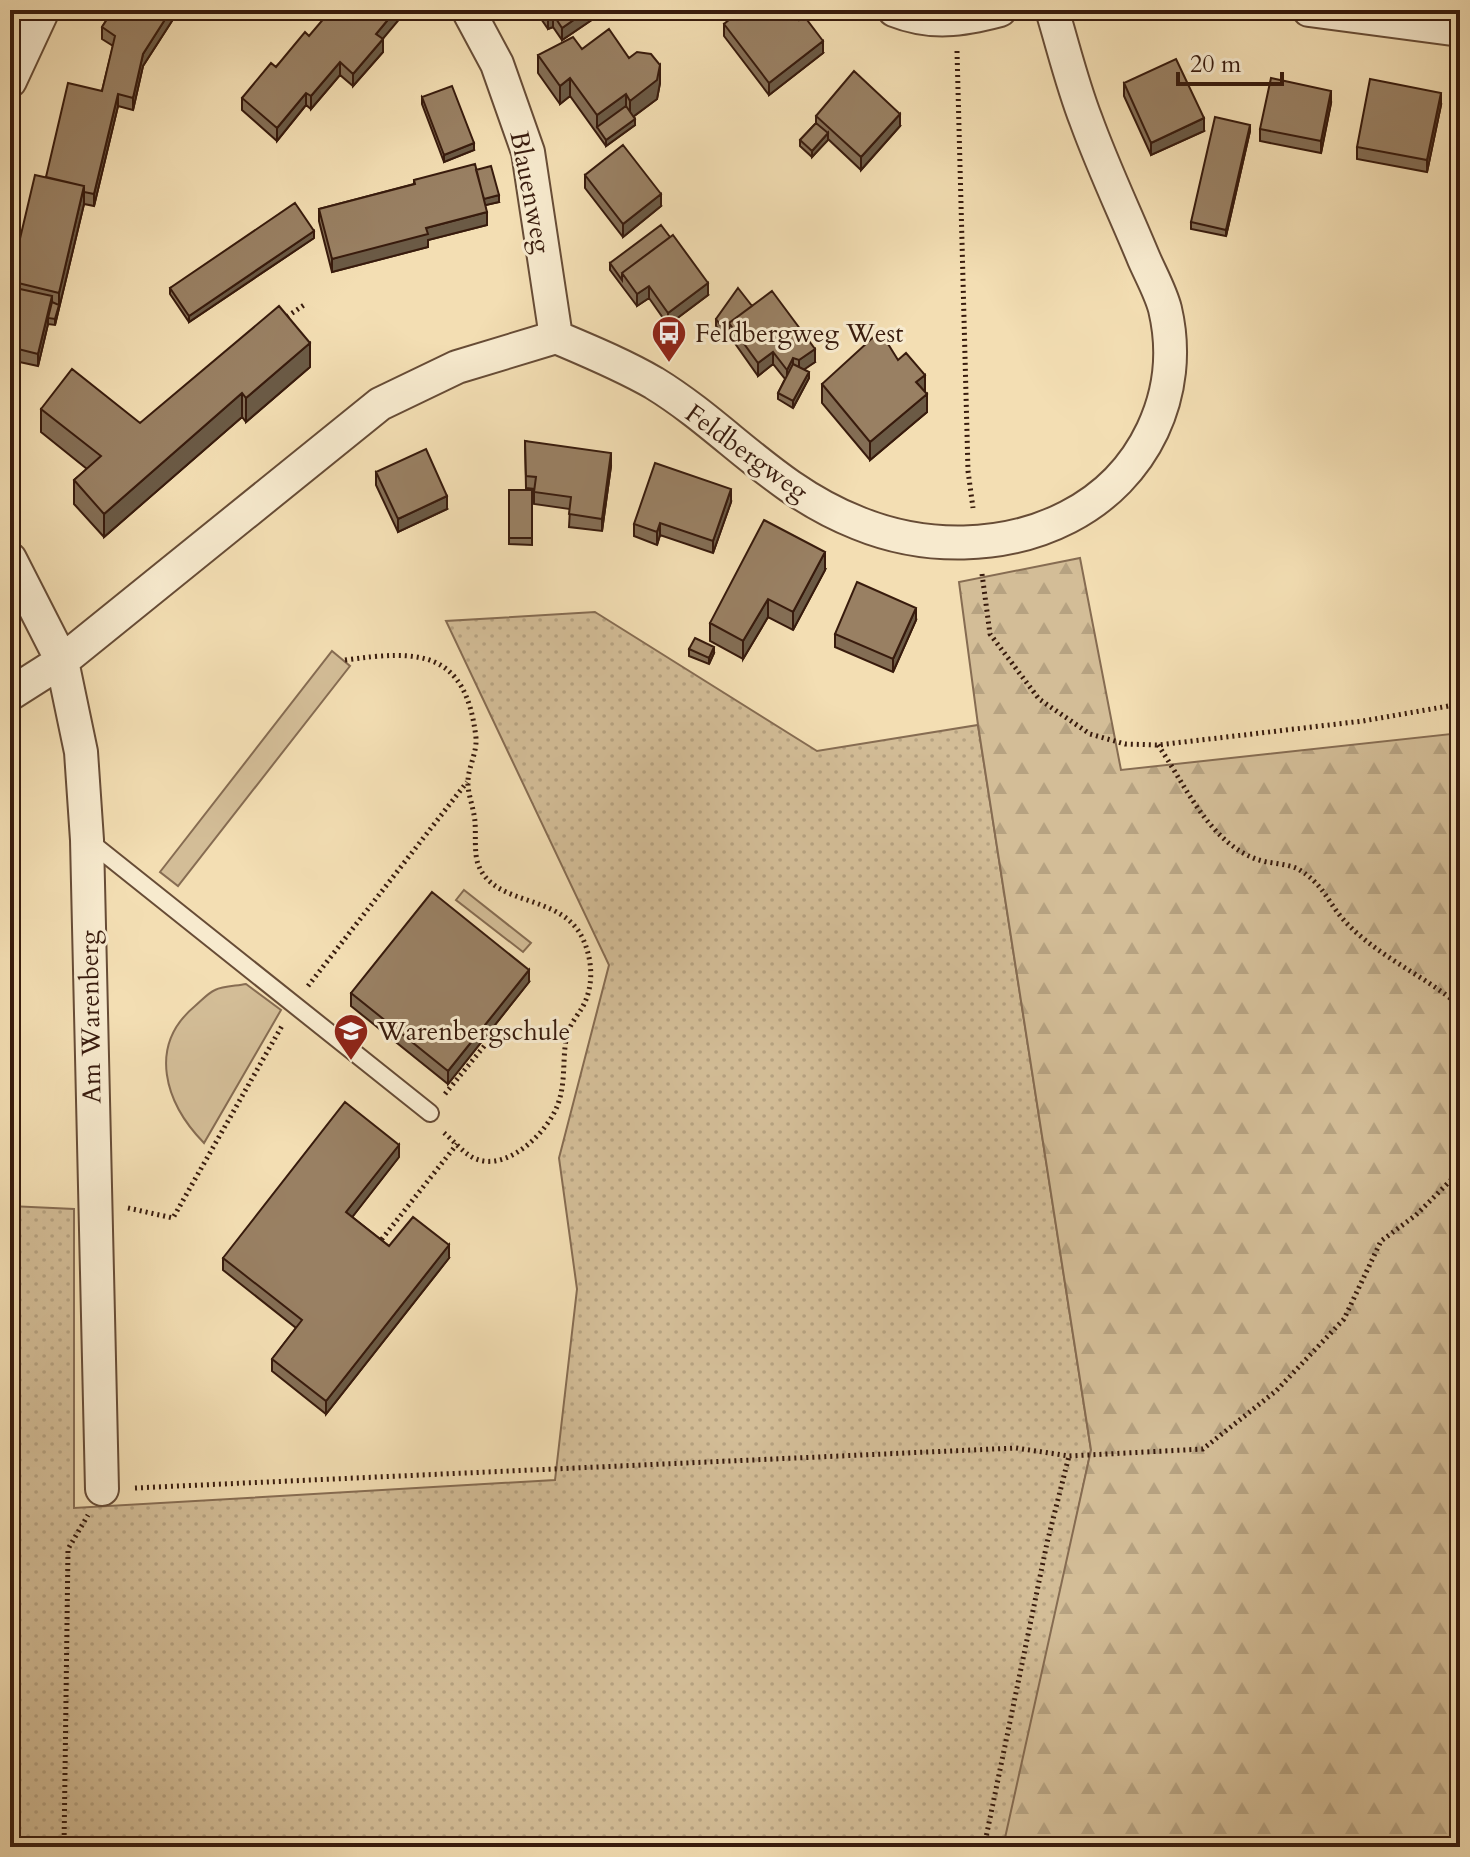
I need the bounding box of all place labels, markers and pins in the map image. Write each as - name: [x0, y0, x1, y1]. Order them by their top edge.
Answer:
- bus stop icon: Feldbergweg West: [650, 314, 688, 364]
- place label: Feldbergweg West: [695, 316, 904, 351]
- school or university icon: Warenbergschule: [332, 1012, 370, 1062]
- place label: Warenbergschule: [376, 1014, 570, 1049]

